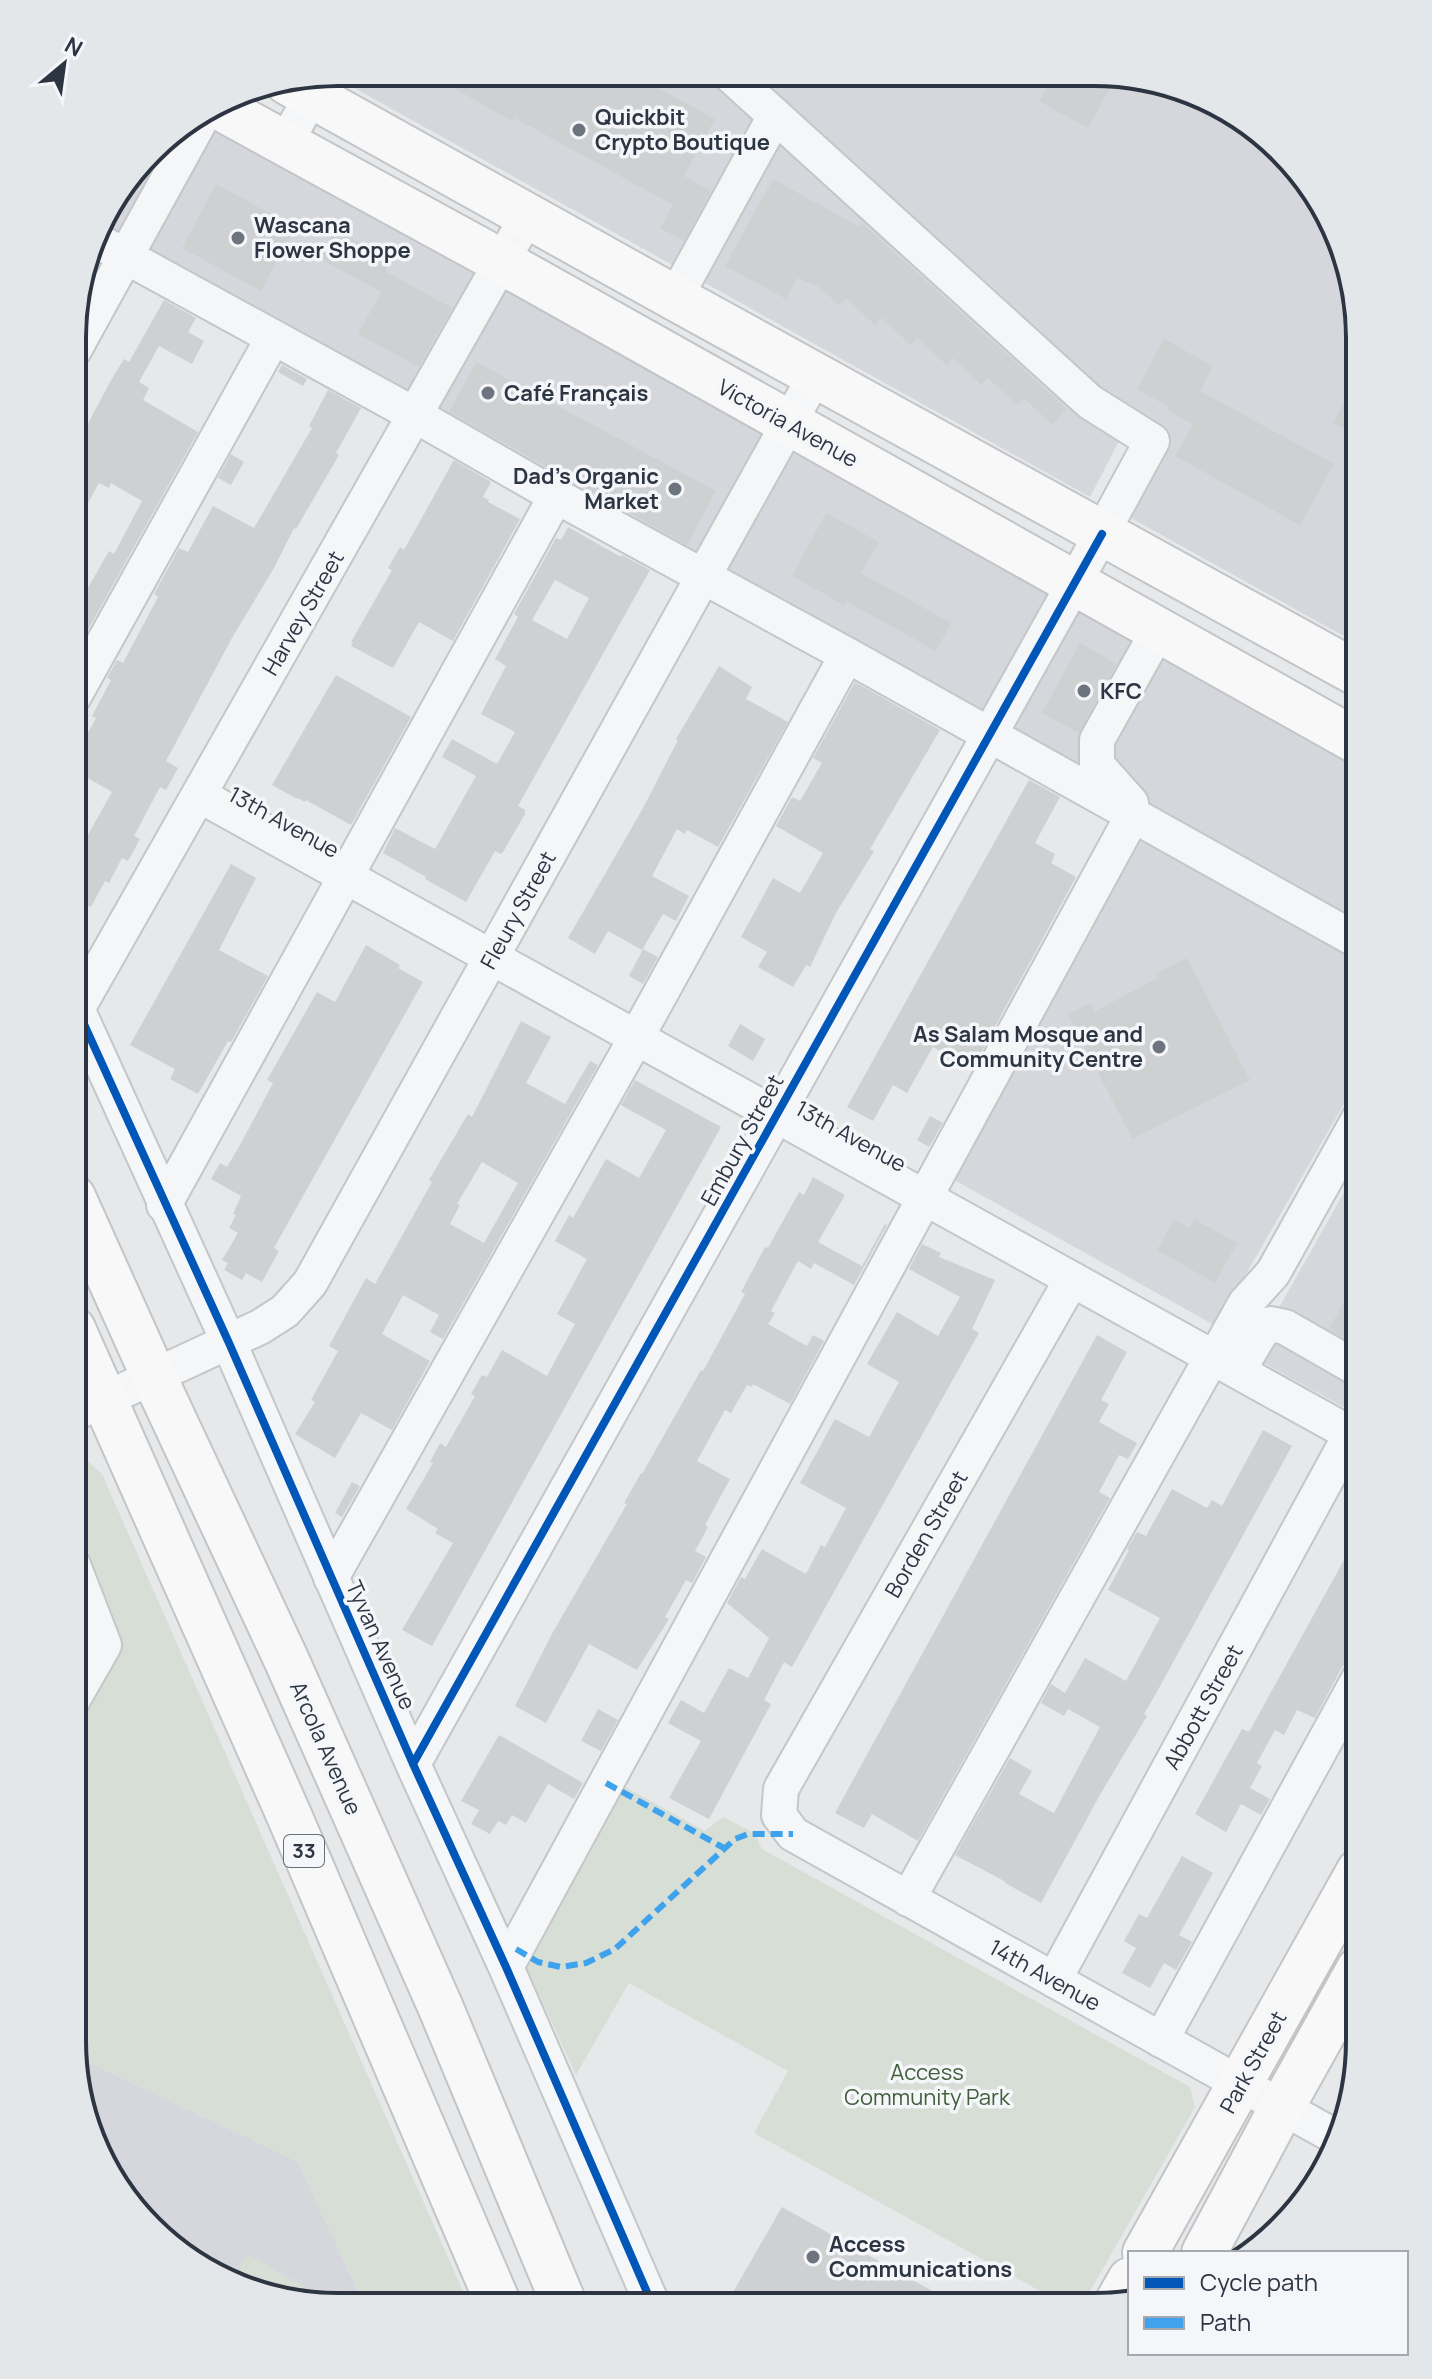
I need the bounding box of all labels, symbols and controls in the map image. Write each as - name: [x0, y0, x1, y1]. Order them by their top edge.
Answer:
- north arrow: [24, 24, 104, 104]
- text: N: [60, 30, 88, 63]
- place label: Quickbit Crypto Boutique: [595, 102, 770, 157]
- marker: Quickbit Crypto Boutique: [570, 121, 588, 139]
- place label: Wascana Flower Shoppe: [254, 210, 411, 265]
- marker: Wascana Flower Shoppe: [229, 229, 247, 247]
- street label: Victoria Avenue: [712, 372, 864, 474]
- place label: Café Français: [504, 378, 648, 408]
- marker: Café Français: [479, 384, 497, 402]
- place label: Dad's Organic Market: [513, 461, 659, 516]
- marker: Dad's Organic Market: [666, 480, 684, 498]
- street label: Harvey Street: [255, 545, 351, 681]
- place label: KFC: [1100, 676, 1142, 706]
- marker: KFC: [1075, 682, 1093, 700]
- street label: 13th Avenue: [223, 779, 345, 865]
- street label: Fleury Street: [473, 845, 563, 974]
- place label: As Salam Mosque and Community Centre: [913, 1019, 1143, 1074]
- marker: As Salam Mosque and Community Centre: [1150, 1038, 1168, 1056]
- street label: Embury Street: [694, 1069, 791, 1211]
- street label: 13th Avenue: [790, 1093, 912, 1179]
- street label: Borden Street: [878, 1465, 975, 1603]
- street label: Tyvan Avenue: [339, 1576, 423, 1715]
- street label: Abbott Street: [1156, 1639, 1250, 1775]
- street label: Arcola Avenue: [283, 1676, 369, 1820]
- road number: 33: [284, 1835, 324, 1867]
- street label: 14th Avenue: [984, 1932, 1106, 2018]
- street label: Park Street: [1213, 2005, 1294, 2119]
- park label: Access Community Park: [844, 2057, 1011, 2112]
- place label: Access Communications: [829, 2229, 1012, 2284]
- marker: Access Communications: [804, 2248, 822, 2266]
- legend: [1128, 2251, 1408, 2355]
- text: Cycle path: [1200, 2265, 1318, 2298]
- text: Path: [1200, 2305, 1251, 2338]

